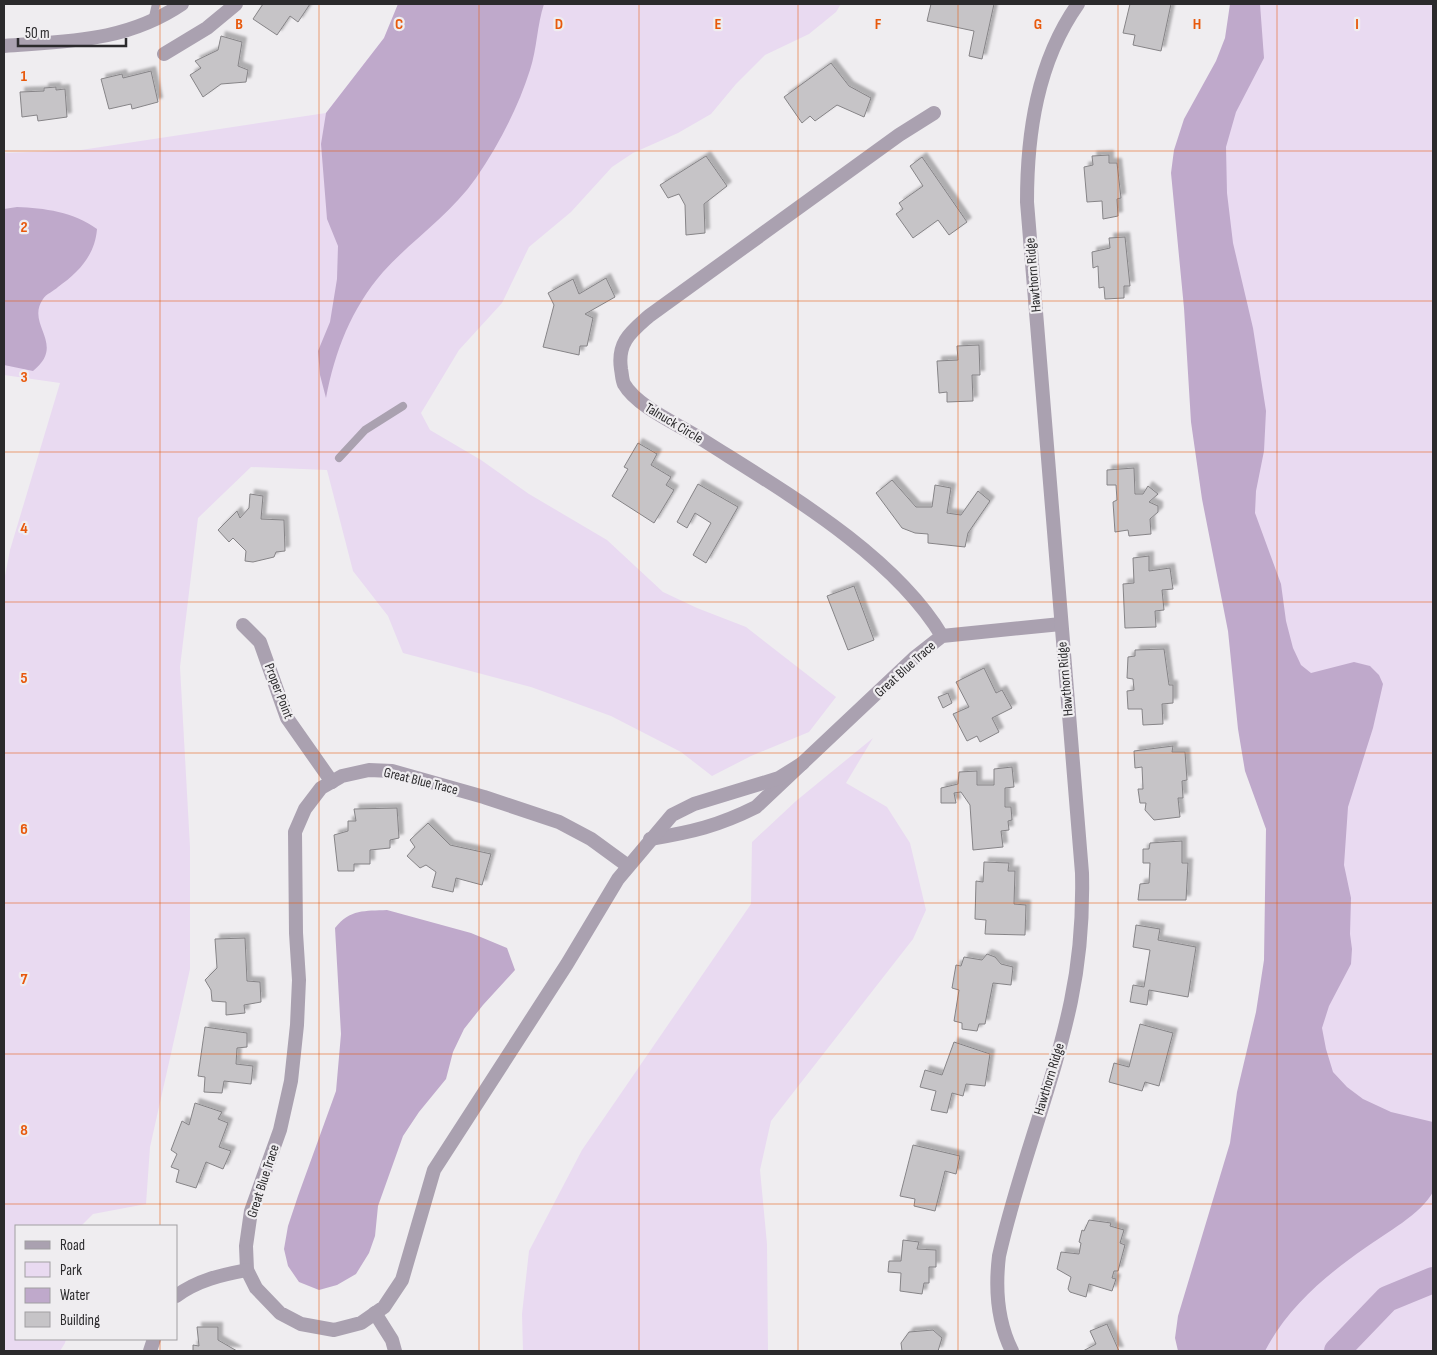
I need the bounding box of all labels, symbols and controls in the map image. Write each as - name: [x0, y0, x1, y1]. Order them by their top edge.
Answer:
- scale bar: [18, 15, 125, 47]
- text: B: [235, 15, 243, 34]
- text: C: [395, 15, 403, 34]
- text: D: [555, 15, 563, 34]
- text: E: [715, 15, 722, 34]
- text: F: [875, 15, 882, 34]
- text: G: [1034, 15, 1042, 34]
- text: H: [1193, 15, 1201, 34]
- text: I: [1355, 15, 1359, 34]
- text: 50 m: [25, 24, 50, 43]
- text: 1: [21, 67, 28, 86]
- text: 2: [20, 218, 28, 237]
- street label: Hawthorn Ridge: [1021, 237, 1045, 313]
- text: 3: [20, 368, 28, 387]
- street label: Talnuck Circle: [642, 399, 706, 447]
- text: 4: [20, 519, 28, 538]
- street label: Great Blue Trace: [871, 637, 939, 701]
- street label: Hawthorn Ridge: [1053, 641, 1077, 717]
- street label: Proper Point: [261, 661, 297, 721]
- text: 5: [20, 669, 28, 688]
- street label: Great Blue Trace: [382, 764, 460, 798]
- text: 6: [20, 820, 28, 839]
- text: 7: [21, 970, 28, 989]
- street label: Hawthorn Ridge: [1030, 1041, 1068, 1117]
- text: 8: [20, 1121, 28, 1140]
- street label: Great Blue Trace: [243, 1142, 283, 1220]
- legend: [15, 1225, 178, 1340]
- text: Road: [60, 1236, 85, 1255]
- text: Park: [60, 1261, 82, 1280]
- text: Water: [60, 1286, 91, 1305]
- text: Building: [60, 1311, 100, 1330]

